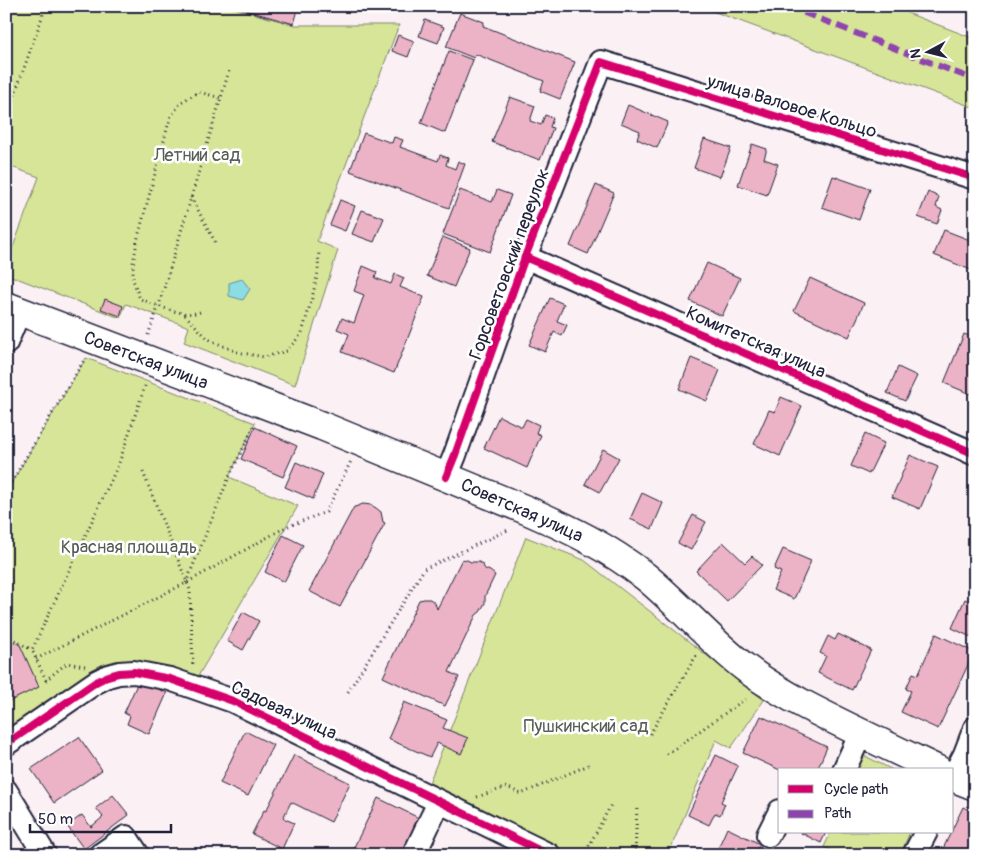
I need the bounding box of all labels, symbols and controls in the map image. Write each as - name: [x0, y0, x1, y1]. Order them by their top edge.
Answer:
- north arrow: [904, 28, 954, 78]
- text: N: [907, 48, 925, 59]
- street label: улица Валовое Кольцо: [703, 69, 880, 143]
- park label: Летний сад: [153, 144, 240, 167]
- street label: Горсоветовский переулок: [464, 166, 555, 363]
- street label: Комитетская улица: [682, 301, 829, 384]
- street label: Советская улица: [80, 326, 211, 395]
- street label: Советская улица: [457, 473, 587, 548]
- park label: Красная площадь: [61, 536, 197, 559]
- street label: Садовая улица: [227, 676, 340, 745]
- park label: Пушкинский сад: [524, 715, 649, 738]
- legend: [778, 768, 954, 834]
- text: Cycle path: [824, 780, 888, 799]
- scale bar: [30, 801, 171, 833]
- text: Path: [824, 804, 851, 823]
- text: 50 m: [38, 810, 73, 829]

